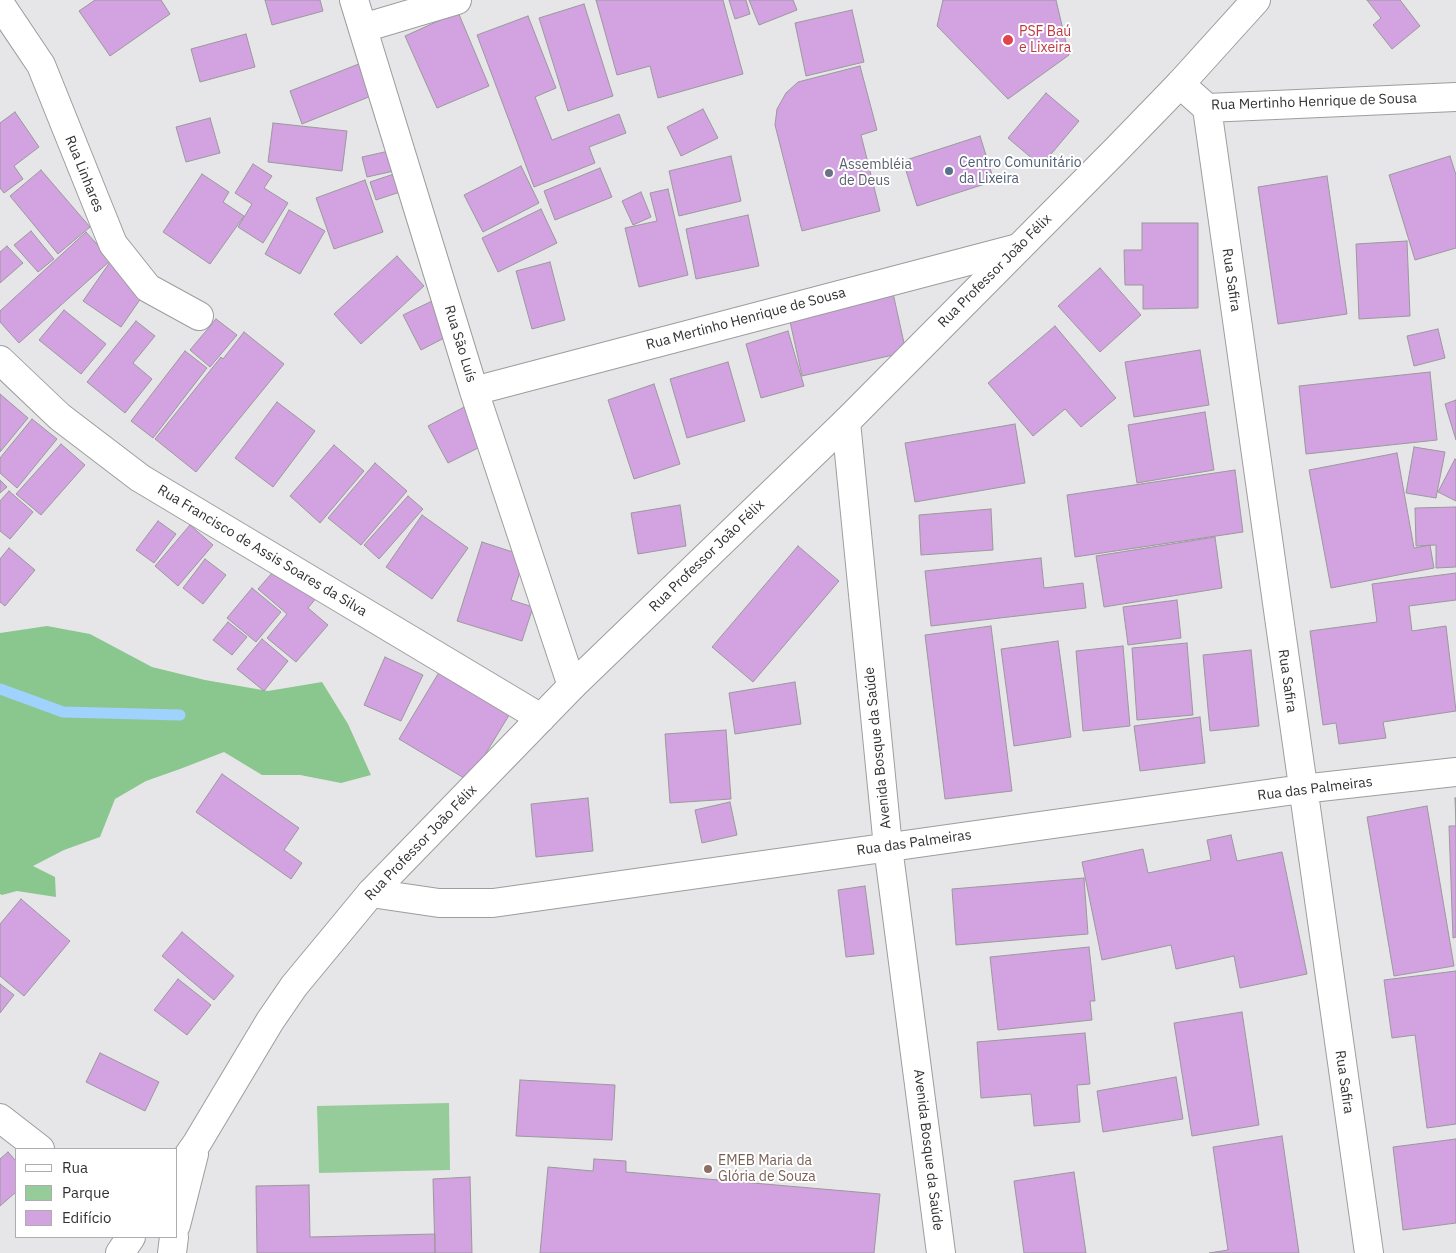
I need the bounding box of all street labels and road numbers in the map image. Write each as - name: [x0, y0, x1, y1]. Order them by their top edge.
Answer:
- street label: Rua Mertinho Henrique de Sousa: [1211, 90, 1417, 114]
- street label: Rua Linhares: [61, 133, 107, 215]
- street label: Rua Professor João Félix: [935, 211, 1055, 331]
- street label: Rua Safira: [1218, 247, 1244, 313]
- street label: Rua Mertinho Henrique de Sousa: [644, 284, 848, 354]
- street label: Rua São Luís: [440, 303, 480, 385]
- street label: Rua Francisco de Assis Soares da Silva: [154, 482, 370, 620]
- street label: Rua Professor João Félix: [646, 496, 768, 616]
- street label: Rua Safira: [1274, 648, 1300, 714]
- street label: Avenida Bosque da Saúde: [861, 666, 895, 830]
- street label: Rua das Palmeiras: [1256, 774, 1374, 804]
- street label: Rua Professor João Félix: [361, 782, 481, 904]
- street label: Rua das Palmeiras: [855, 827, 973, 859]
- street label: Rua Safira: [1331, 1049, 1357, 1115]
- street label: Avenida Bosque da Saúde: [910, 1068, 946, 1232]

